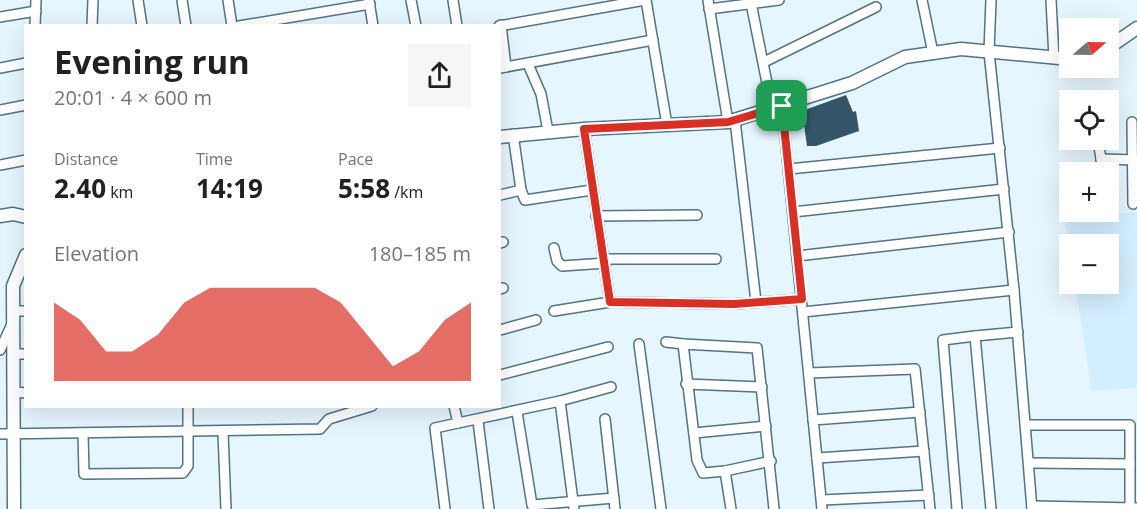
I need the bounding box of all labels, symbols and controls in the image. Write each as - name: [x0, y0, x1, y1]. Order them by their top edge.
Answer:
- north arrow: [1059, 18, 1119, 78]
- map controls: [1059, 18, 1119, 294]
- text: Evening run: [54, 39, 250, 84]
- button: share: [408, 44, 471, 107]
- pin: [756, 80, 807, 131]
- text: 20:01 · 4 × 600 m: [54, 84, 212, 111]
- icon: arrive: [765, 89, 798, 122]
- button: locate: [1059, 90, 1119, 150]
- text: Distance: [54, 148, 118, 170]
- text: Time: [196, 148, 233, 170]
- text: Pace: [338, 148, 373, 170]
- button: +: [1059, 162, 1119, 222]
- text: 2.40: [54, 170, 106, 206]
- text: 14:19: [196, 170, 263, 206]
- text: 5:58: [338, 170, 390, 206]
- text: km: [106, 181, 133, 203]
- text: /km: [390, 181, 423, 203]
- button: −: [1059, 234, 1119, 294]
- text: Elevation: [54, 240, 139, 267]
- text: 180–185 m: [369, 240, 471, 267]

